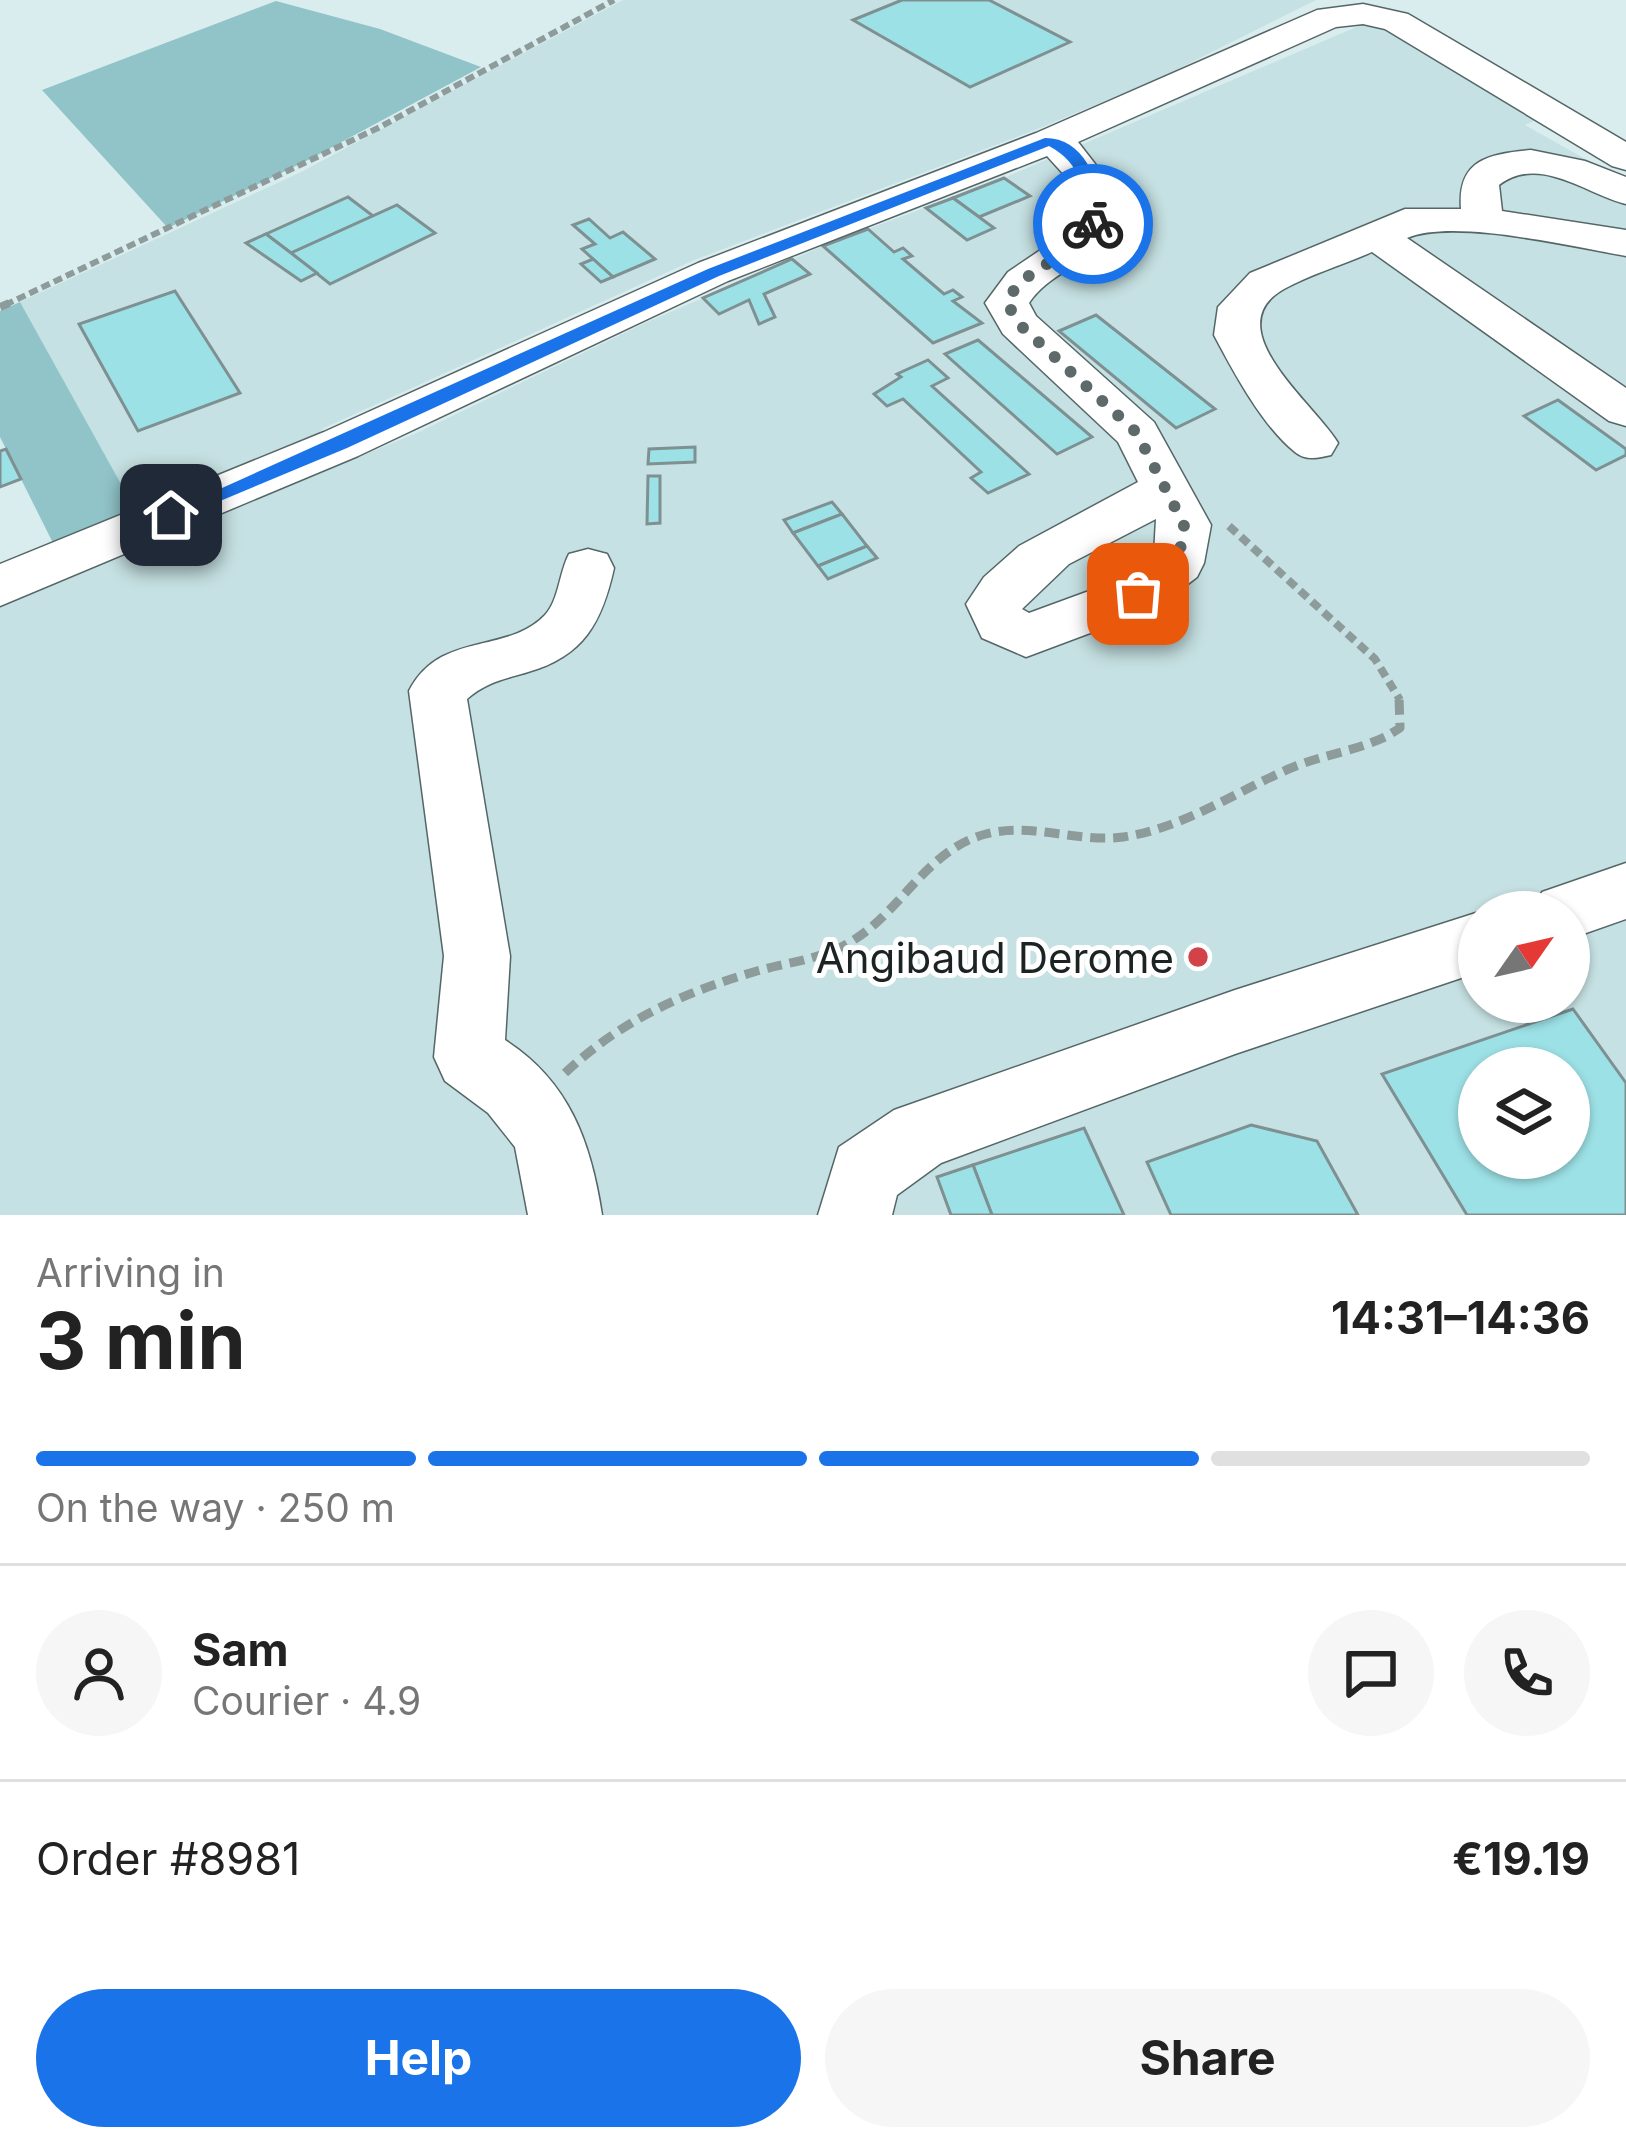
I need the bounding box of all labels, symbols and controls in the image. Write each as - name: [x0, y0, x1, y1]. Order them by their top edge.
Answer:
- courier: [1033, 164, 1153, 284]
- icon: bike: [1060, 191, 1126, 257]
- pin: [120, 464, 222, 566]
- icon: home: [138, 482, 204, 548]
- pin: [1087, 543, 1189, 645]
- icon: bag: [1105, 561, 1171, 627]
- north arrow: [1458, 891, 1590, 1023]
- map controls: [1458, 891, 1590, 1179]
- place label: Angibaud Derome: [816, 932, 1174, 983]
- marker: Angibaud Derome: [1185, 944, 1211, 970]
- button: layers: [1458, 1047, 1590, 1179]
- text: Arriving in: [36, 1249, 225, 1296]
- text: 14:31–14:36: [1331, 1290, 1590, 1345]
- text: 3 min: [36, 1293, 246, 1388]
- text: On the way · 250 m: [36, 1484, 395, 1531]
- button: person: [36, 1610, 162, 1736]
- button: chat: [1308, 1610, 1434, 1736]
- button: phone: [1464, 1610, 1590, 1736]
- text: Sam: [192, 1622, 289, 1677]
- text: Courier · 4.9: [192, 1677, 421, 1724]
- text: Order #8981: [36, 1831, 300, 1886]
- text: €19.19: [1452, 1831, 1590, 1886]
- button: Help: [36, 1989, 801, 2127]
- button: Share: [825, 1989, 1590, 2127]

